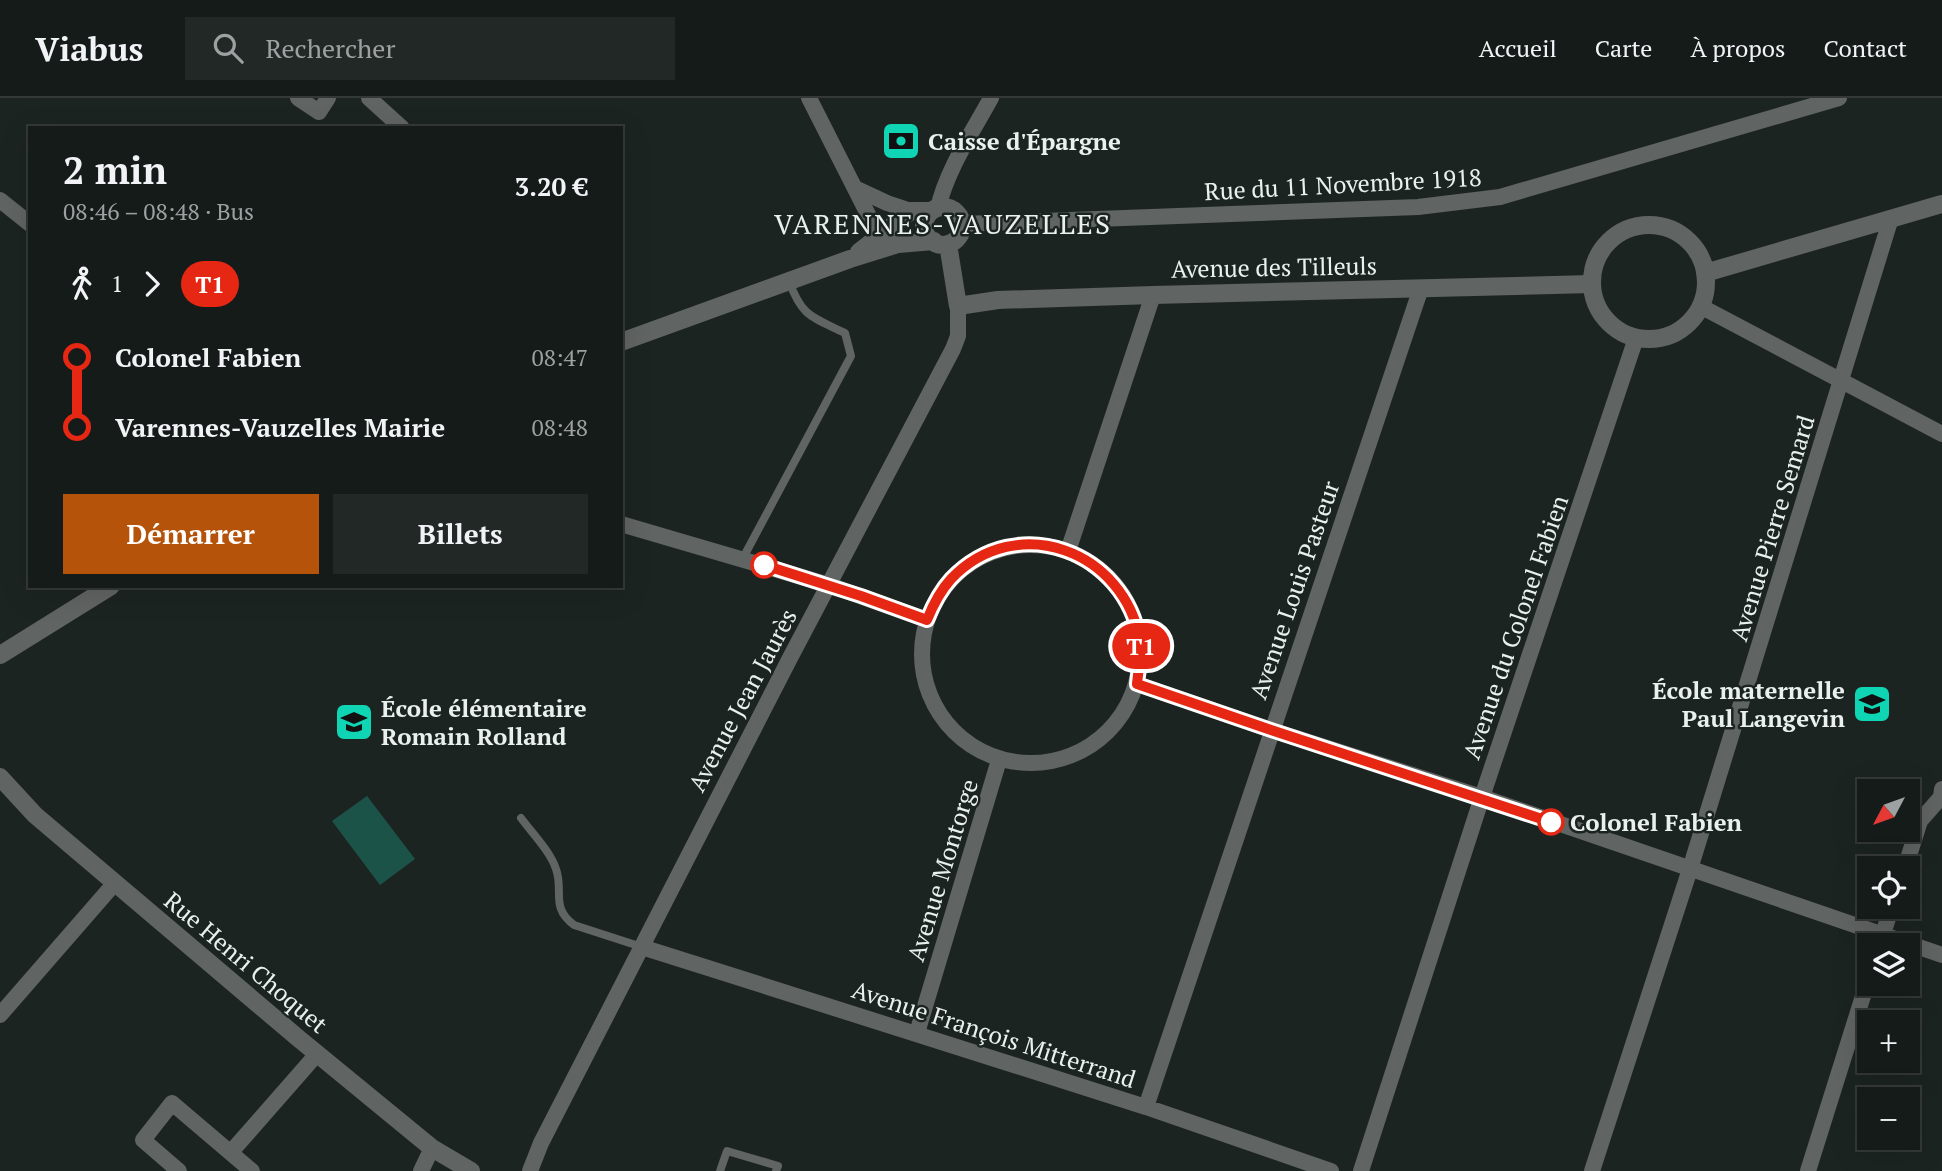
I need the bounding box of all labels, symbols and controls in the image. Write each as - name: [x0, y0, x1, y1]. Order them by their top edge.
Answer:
- search box: [185, 17, 675, 80]
- text: Viabus: [35, 27, 143, 70]
- icon: search: [209, 29, 247, 67]
- text: Rechercher: [265, 31, 395, 65]
- text: Accueil: [1479, 32, 1557, 64]
- text: Carte: [1595, 32, 1652, 64]
- text: À propos: [1690, 32, 1786, 64]
- text: Contact: [1824, 32, 1907, 64]
- bank icon: Caisse d'Épargne: [880, 120, 922, 162]
- place label: Caisse d'Épargne: [928, 125, 1121, 157]
- text: 2 min: [63, 145, 167, 195]
- street label: Rue du 11 Novembre 1918: [1204, 161, 1482, 207]
- text: 3.20 €: [515, 169, 588, 203]
- text: 08:46 – 08:48 · Bus: [63, 196, 254, 227]
- district label: VARENNES-VAUZELLES: [774, 205, 1112, 242]
- street label: Avenue des Tilleuls: [1171, 249, 1377, 285]
- icon: walk: [63, 265, 101, 303]
- icon: forward: [133, 265, 171, 303]
- text: 1: [111, 268, 123, 299]
- text: T1: [195, 268, 225, 300]
- text: Colonel Fabien: [115, 340, 301, 374]
- text: 08:47: [531, 342, 588, 373]
- text: Varennes-Vauzelles Mairie: [115, 410, 445, 444]
- street label: Avenue Pierre Semard: [1722, 411, 1822, 645]
- text: 08:48: [531, 412, 588, 443]
- street label: Avenue Louis Pasteur: [1242, 476, 1347, 703]
- street label: Avenue du Colonel Fabien: [1455, 491, 1575, 763]
- button: Démarrer: [63, 494, 319, 574]
- button: Billets: [333, 494, 588, 574]
- unlabelled marker: [751, 552, 777, 578]
- street label: Avenue Jean Jaurès: [680, 603, 804, 797]
- line badge: T1: [1110, 623, 1172, 669]
- text: T1: [1126, 630, 1156, 662]
- place label: École maternelle Paul Langevin: [1652, 674, 1846, 734]
- school or university icon: École maternelle Paul Langevin: [1851, 683, 1893, 725]
- place label: École élémentaire Romain Rolland: [381, 692, 587, 752]
- school or university icon: École élémentaire Romain Rolland: [333, 701, 375, 743]
- street label: Avenue Montorge: [899, 775, 985, 965]
- north arrow: [1857, 779, 1920, 842]
- map controls: [1857, 779, 1920, 1150]
- place label: Colonel Fabien: [1570, 806, 1743, 838]
- marker: Colonel Fabien: [1538, 809, 1564, 835]
- button: locate: [1857, 856, 1920, 919]
- street label: Rue Henri Choquet: [158, 884, 334, 1040]
- button: layers: [1857, 933, 1920, 996]
- street label: Avenue François Mitterrand: [848, 973, 1140, 1095]
- button: +: [1857, 1010, 1920, 1073]
- button: −: [1857, 1087, 1920, 1150]

